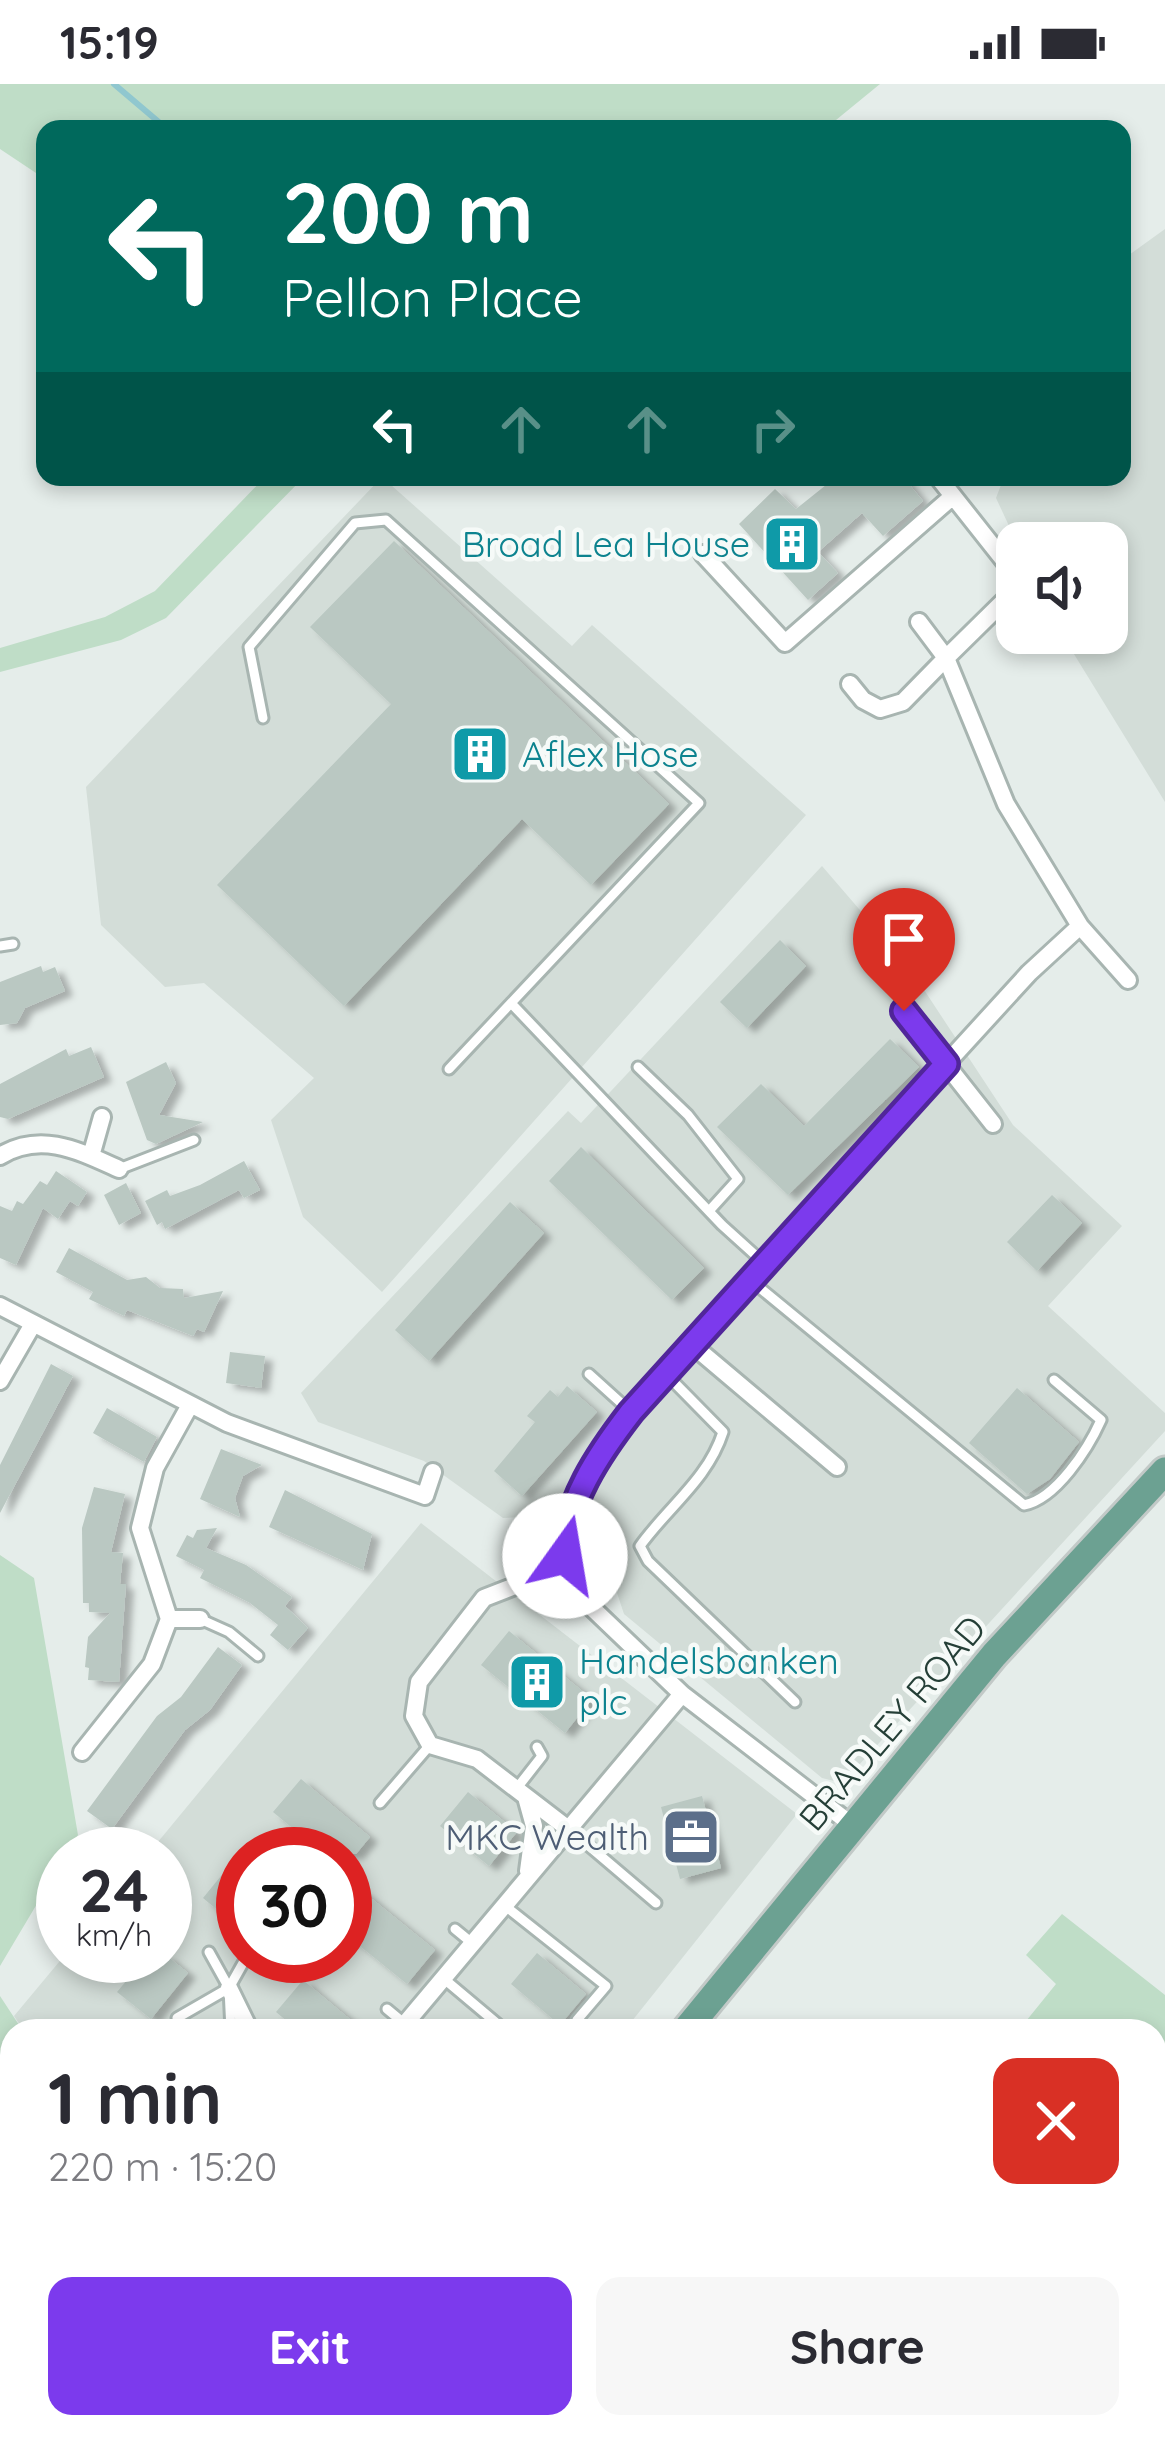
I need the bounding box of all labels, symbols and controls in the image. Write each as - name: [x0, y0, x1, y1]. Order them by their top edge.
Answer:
- text: 15:19: [60, 14, 159, 70]
- text: 200 m: [282, 159, 534, 264]
- icon: left: [84, 168, 240, 324]
- text: Pellon Place: [282, 263, 583, 331]
- icon: left: [362, 396, 428, 462]
- icon: ahead: [488, 396, 554, 462]
- icon: ahead: [614, 396, 680, 462]
- icon: right: [740, 396, 806, 462]
- building icon: Broad Lea House: [761, 513, 823, 575]
- place label: Broad Lea House: [462, 521, 750, 566]
- map controls: [996, 522, 1128, 654]
- button: sound: [996, 522, 1128, 654]
- building icon: Aflex Hose: [449, 723, 511, 785]
- place label: Aflex Hose: [522, 731, 699, 776]
- pin: [853, 888, 955, 1011]
- icon: arrive: [871, 906, 937, 972]
- position arrow: [502, 1493, 628, 1619]
- street label: BRADLEY ROAD: [789, 1606, 995, 1839]
- place label: Handelsbanken plc: [579, 1638, 839, 1724]
- building icon: Handelsbanken plc: [506, 1651, 568, 1713]
- office icon: MKC Wealth: [660, 1806, 722, 1868]
- place label: MKC Wealth: [445, 1814, 649, 1859]
- speed limit sign: 30: [216, 1827, 372, 1983]
- text: 24: [79, 1852, 149, 1927]
- text: km/h: [76, 1916, 152, 1954]
- text: 1 min: [48, 2052, 222, 2142]
- button: close: [993, 2058, 1119, 2184]
- text: 220 m · 15:20: [48, 2142, 277, 2191]
- button: Exit: [48, 2277, 572, 2415]
- button: Share: [596, 2277, 1119, 2415]

